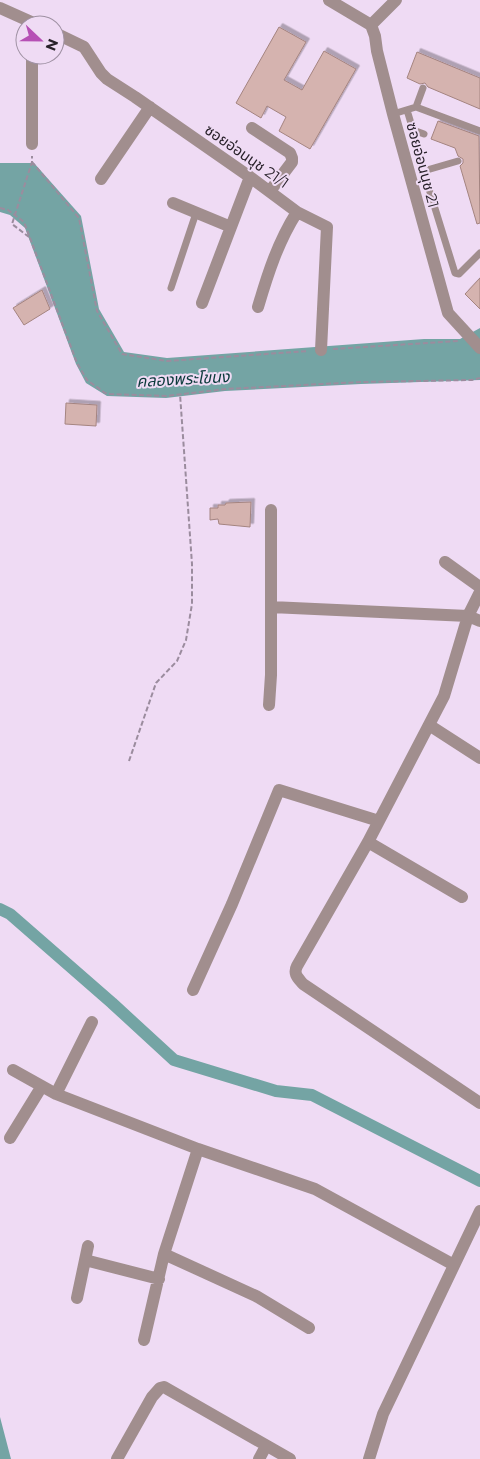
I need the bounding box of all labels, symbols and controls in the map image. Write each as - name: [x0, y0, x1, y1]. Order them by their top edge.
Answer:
- north arrow: [15, 15, 65, 65]
- text: N: [42, 36, 63, 53]
- street label: ซอยอ่อนนุช 21/1: [201, 120, 293, 192]
- street label: ซอยอ่อนนุช 21: [402, 120, 444, 210]
- water label: คลองพระโขนง: [136, 367, 231, 391]

